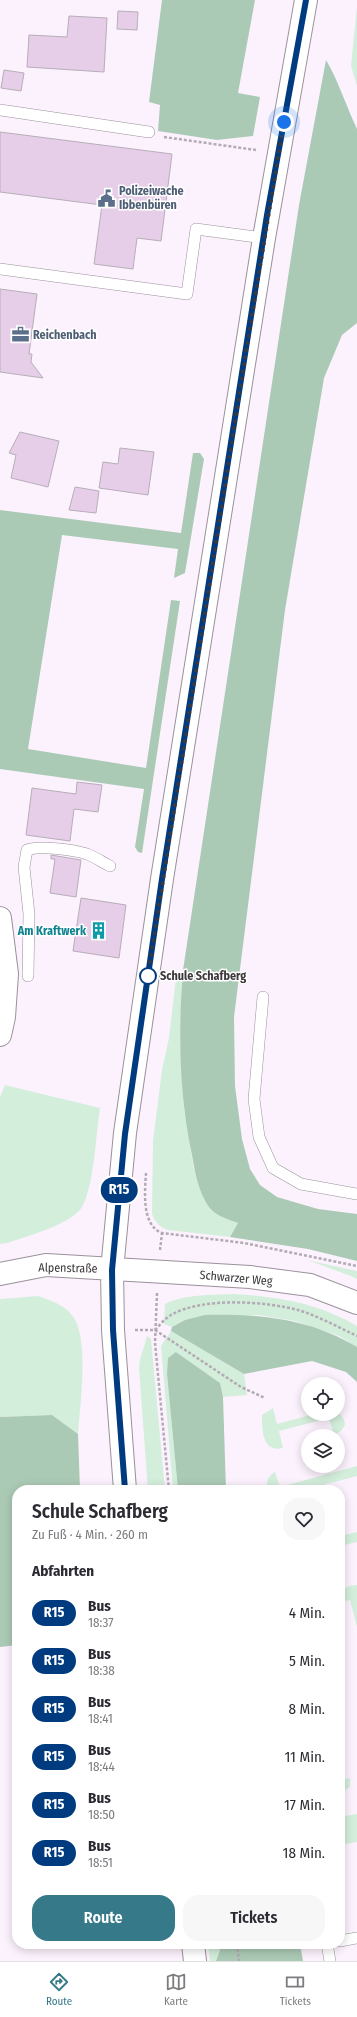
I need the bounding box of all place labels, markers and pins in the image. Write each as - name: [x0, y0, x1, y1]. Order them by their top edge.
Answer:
- place label: Polizeiwache Ibbenbüren: [119, 184, 184, 212]
- public building icon: Polizeiwache Ibbenbüren: [96, 188, 116, 208]
- office icon: Reichenbach: [10, 325, 30, 345]
- place label: Reichenbach: [33, 328, 97, 342]
- building icon: Am Kraftwerk: [89, 921, 109, 941]
- place label: Am Kraftwerk: [17, 924, 87, 938]
- marker: Schule Schafberg: [139, 967, 157, 985]
- place label: Schule Schafberg: [160, 969, 246, 983]

